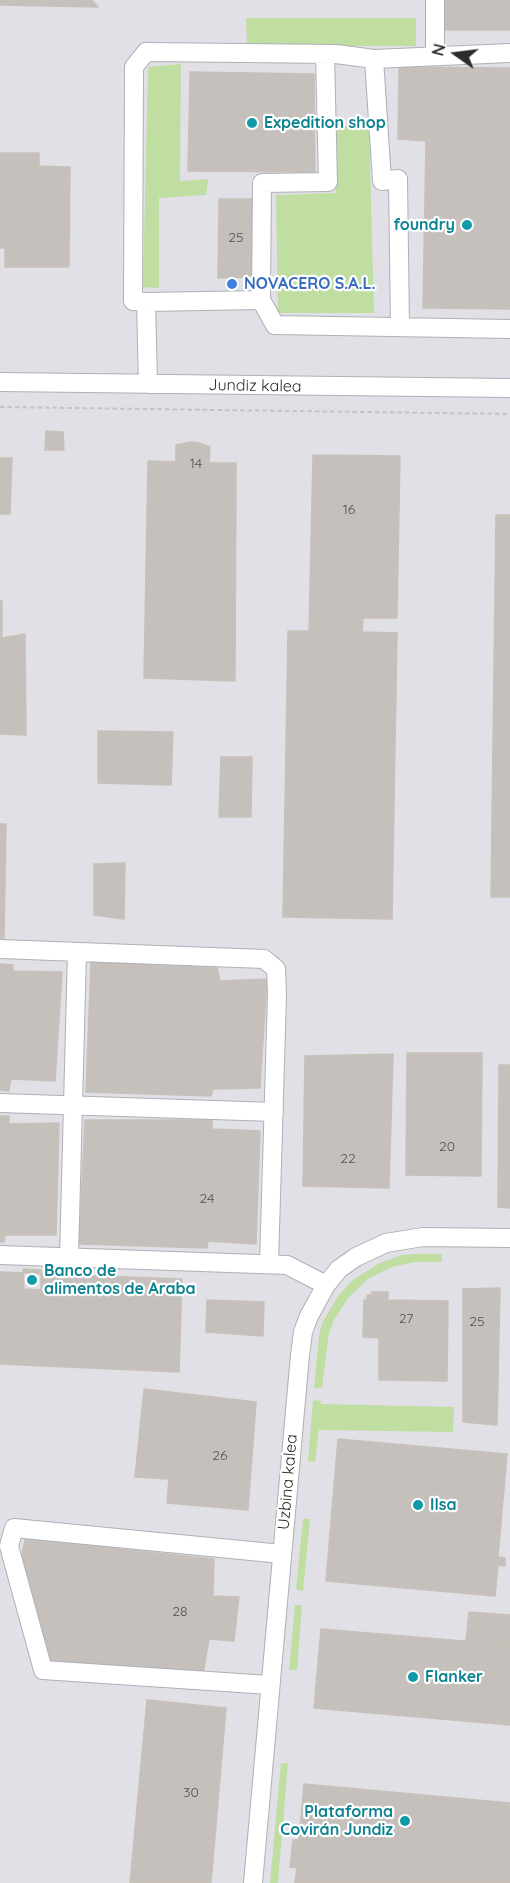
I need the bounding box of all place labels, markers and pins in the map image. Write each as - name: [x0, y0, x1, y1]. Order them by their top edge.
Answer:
- place label: Expedition shop: [264, 113, 386, 133]
- marker: Expedition shop: [245, 116, 259, 130]
- place label: foundry: [393, 215, 455, 235]
- marker: foundry: [460, 218, 474, 232]
- place label: NOVACERO S.A.L.: [244, 274, 376, 294]
- marker: NOVACERO S.A.L.: [225, 277, 239, 291]
- place label: Banco de alimentos de Araba: [44, 1261, 196, 1299]
- marker: Banco de alimentos de Araba: [25, 1273, 39, 1287]
- place label: Ilsa: [430, 1495, 457, 1515]
- marker: Ilsa: [411, 1498, 425, 1512]
- place label: Flanker: [425, 1667, 483, 1687]
- marker: Flanker: [406, 1670, 420, 1684]
- place label: Plataforma Covirán Jundiz: [280, 1802, 393, 1840]
- marker: Plataforma Covirán Jundiz: [398, 1814, 412, 1828]

